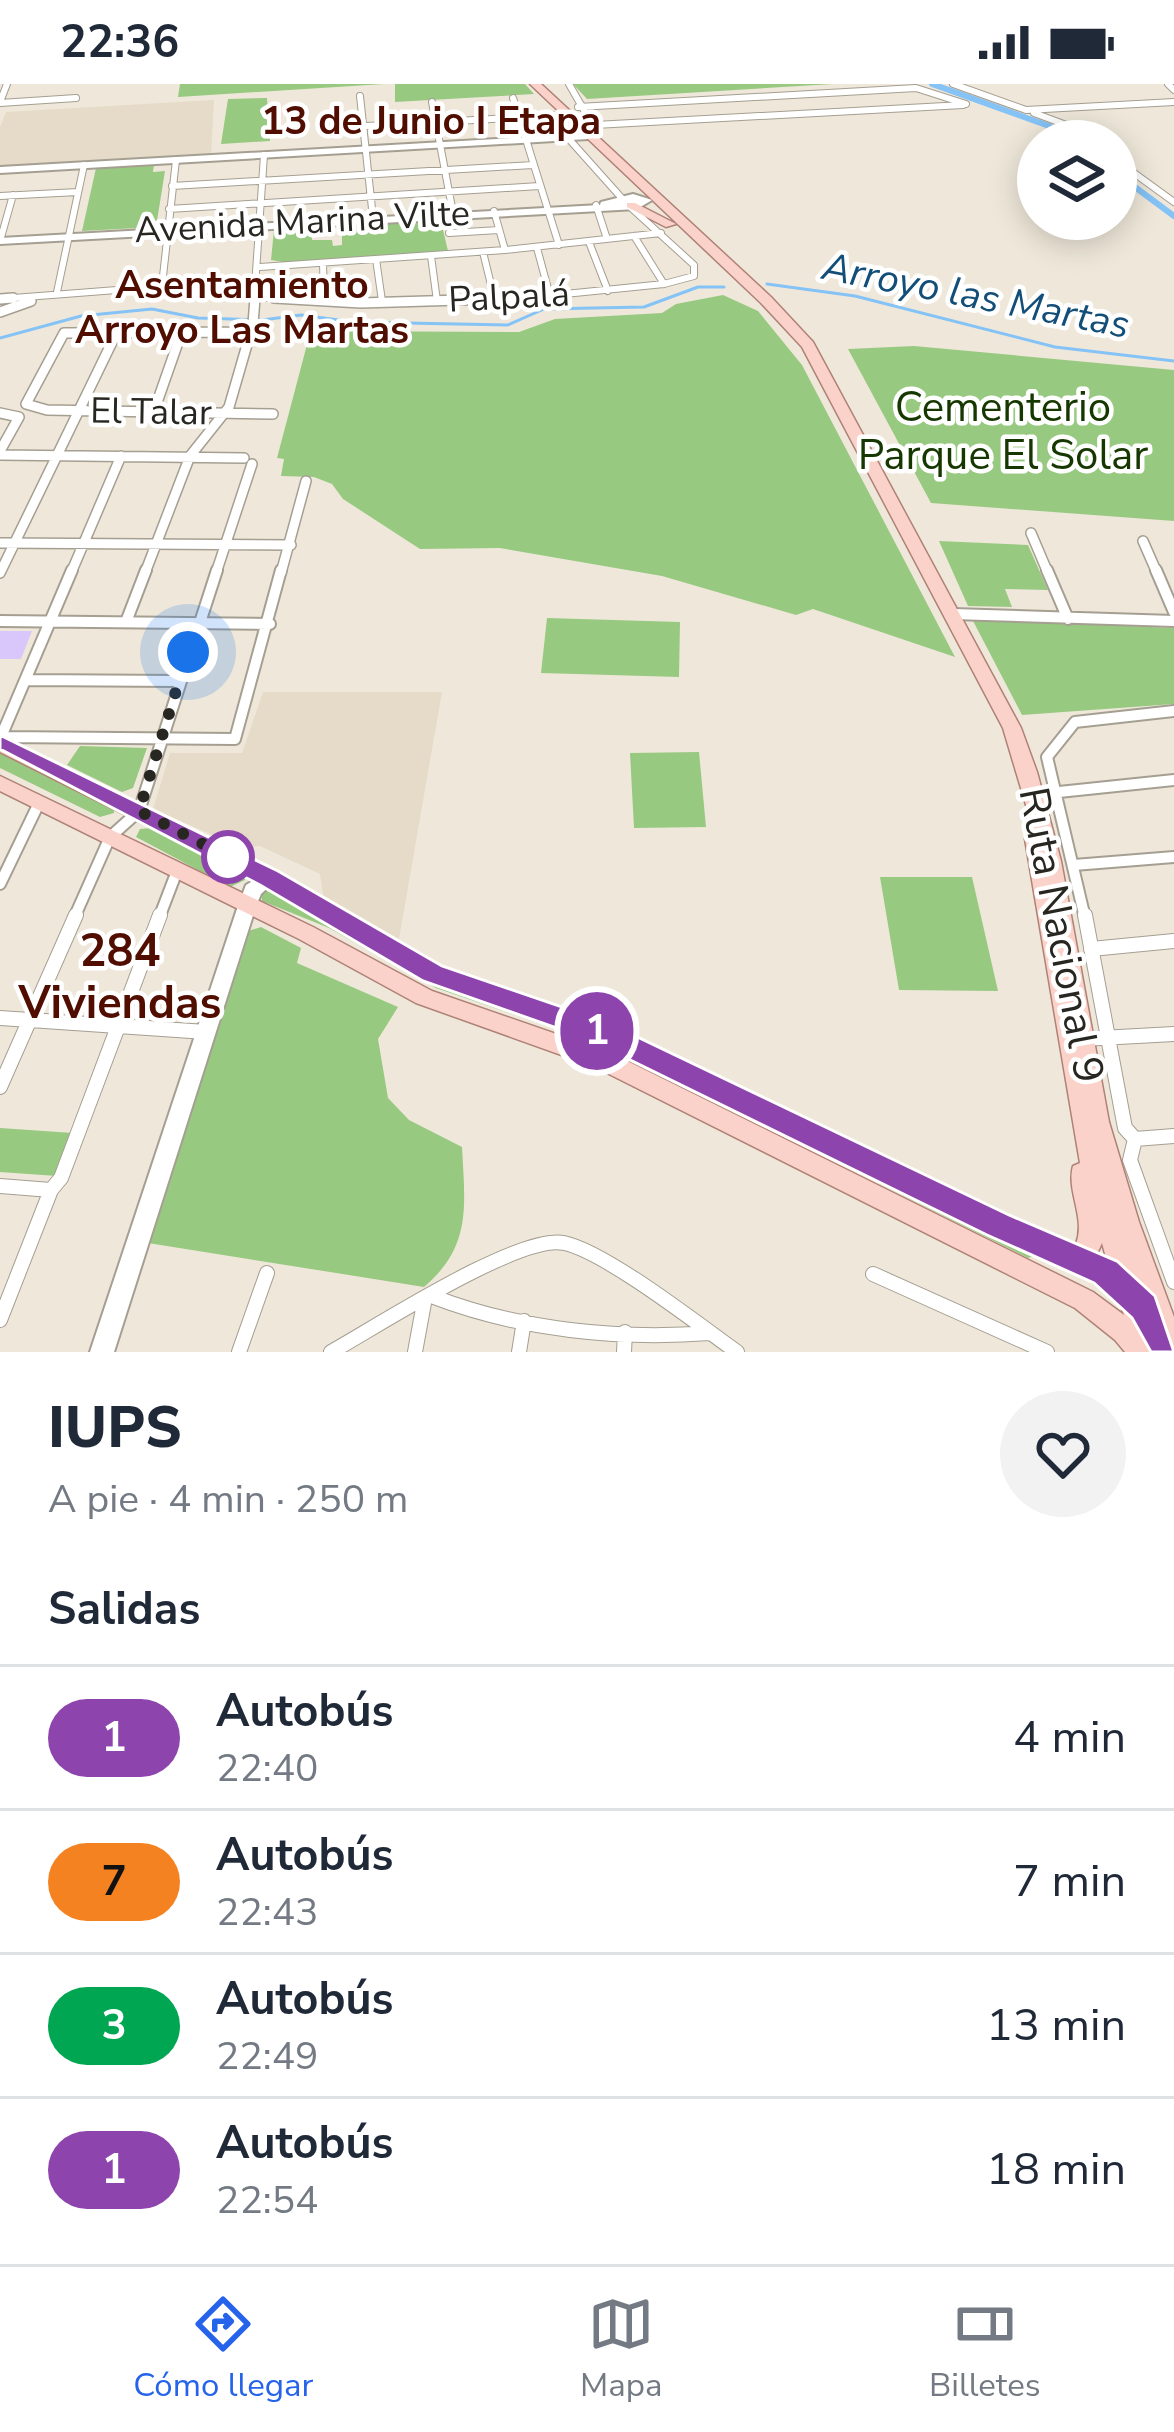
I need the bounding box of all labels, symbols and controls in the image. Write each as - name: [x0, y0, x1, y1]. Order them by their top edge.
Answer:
- text: 22:36: [60, 12, 179, 73]
- district label: 13 de Junio I Etapa: [261, 95, 601, 148]
- map controls: [1017, 120, 1137, 240]
- button: layers: [1017, 120, 1137, 240]
- street label: Avenida Marina Vilte: [133, 189, 471, 255]
- water label: Arroyo las Martas: [817, 240, 1134, 352]
- district label: Asentamiento Arroyo Las Martas: [75, 259, 409, 357]
- street label: Palpalá: [447, 269, 571, 325]
- park label: Cementerio Parque El Solar: [858, 379, 1148, 484]
- street label: El Talar: [90, 386, 212, 438]
- your location: [158, 622, 218, 682]
- street label: Ruta Nacional 9: [1004, 782, 1118, 1088]
- unlabelled marker: [203, 832, 253, 882]
- district label: 284 Viviendas: [17, 921, 222, 1034]
- line badge: 1: [558, 992, 636, 1070]
- text: 1: [584, 1002, 610, 1059]
- text: IUPS: [48, 1389, 182, 1467]
- button: heart: [1000, 1391, 1126, 1517]
- text: A pie · 4 min · 250 m: [48, 1473, 408, 1526]
- text: Salidas: [48, 1579, 200, 1640]
- text: Autobús: [216, 1681, 394, 1742]
- text: 4 min: [1013, 1707, 1126, 1768]
- text: 1: [101, 1709, 127, 1766]
- text: 22:40: [216, 1742, 319, 1795]
- text: Autobús: [216, 1825, 394, 1886]
- text: 7 min: [1013, 1851, 1126, 1912]
- text: 7: [101, 1853, 127, 1910]
- text: 22:43: [216, 1886, 319, 1939]
- text: Autobús: [216, 1969, 394, 2030]
- text: 13 min: [986, 1995, 1126, 2056]
- text: 3: [101, 1997, 127, 2054]
- text: 22:49: [216, 2030, 319, 2083]
- text: Autobús: [216, 2113, 394, 2174]
- text: 18 min: [986, 2139, 1126, 2200]
- text: 1: [101, 2141, 127, 2198]
- text: 22:54: [216, 2174, 319, 2227]
- tab: Cómo llegar: [133, 2291, 313, 2408]
- tab: Mapa: [580, 2291, 662, 2408]
- tab: Billetes: [929, 2291, 1041, 2408]

